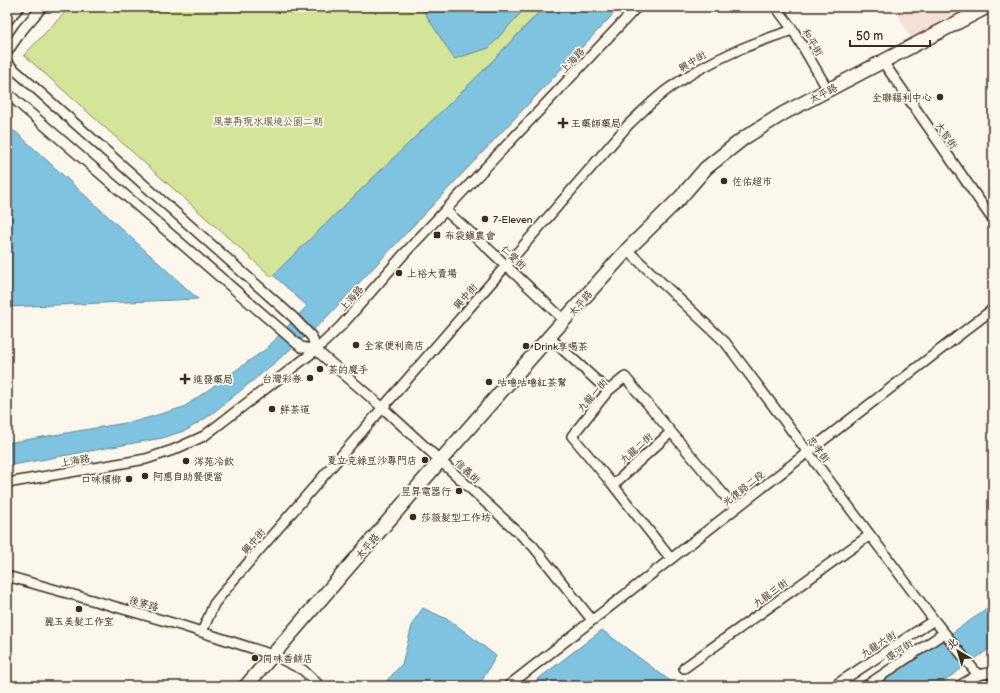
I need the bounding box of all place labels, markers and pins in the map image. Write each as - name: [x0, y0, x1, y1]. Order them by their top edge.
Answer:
- place label: 全聯福利中心: [872, 92, 932, 104]
- marker: 全聯福利中心: [935, 92, 945, 102]
- marker: 王藥師藥局: [558, 118, 568, 128]
- place label: 王藥師藥局: [571, 118, 621, 130]
- marker: 佐佑超市: [719, 176, 729, 186]
- place label: 佐佑超市: [732, 176, 772, 188]
- marker: 7-Eleven: [480, 214, 490, 224]
- place label: 7-Eleven: [493, 214, 533, 226]
- marker: 布袋鎮農會: [432, 230, 442, 240]
- place label: 布袋鎮農會: [445, 230, 496, 242]
- marker: 上裕大賣場: [394, 268, 404, 278]
- place label: 上裕大賣場: [407, 268, 457, 280]
- marker: 全家便利商店: [351, 340, 361, 350]
- place label: 全家便利商店: [364, 340, 424, 352]
- marker: Drink享喝茶: [521, 341, 531, 351]
- place label: Drink享喝茶: [534, 341, 588, 353]
- marker: 茶的魔手: [315, 364, 325, 374]
- place label: 茶的魔手: [328, 364, 368, 376]
- place label: 台灣彩券: [262, 373, 302, 385]
- marker: 台灣彩券: [305, 373, 315, 383]
- marker: 進發藥局: [180, 374, 190, 384]
- place label: 進發藥局: [193, 374, 233, 386]
- marker: 咕嚕咕嚕紅茶幫: [484, 377, 494, 387]
- place label: 咕嚕咕嚕紅茶幫: [497, 377, 567, 389]
- marker: 鮮茶道: [267, 404, 277, 414]
- place label: 鮮茶道: [280, 404, 310, 416]
- place label: 夏立克綠豆沙專門店: [327, 455, 417, 467]
- marker: 夏立克綠豆沙專門店: [420, 455, 430, 465]
- marker: 涔苑冷飲: [181, 456, 191, 466]
- place label: 涔苑冷飲: [194, 456, 234, 468]
- marker: 阿惠自助餐便當: [140, 471, 150, 481]
- place label: 阿惠自助餐便當: [153, 471, 223, 483]
- place label: 口味檳榔: [81, 474, 121, 486]
- marker: 口味檳榔: [124, 474, 134, 484]
- place label: 昱昇電器行: [401, 486, 451, 498]
- marker: 昱昇電器行: [454, 486, 464, 496]
- marker: 莎薇髮型工作坊: [408, 512, 418, 522]
- place label: 莎薇髮型工作坊: [421, 512, 491, 524]
- marker: 麗玉美髮工作室: [74, 604, 84, 614]
- place label: 麗玉美髮工作室: [44, 616, 114, 628]
- marker: 同味香餅店: [250, 653, 260, 663]
- place label: 同味香餅店: [263, 653, 313, 665]

